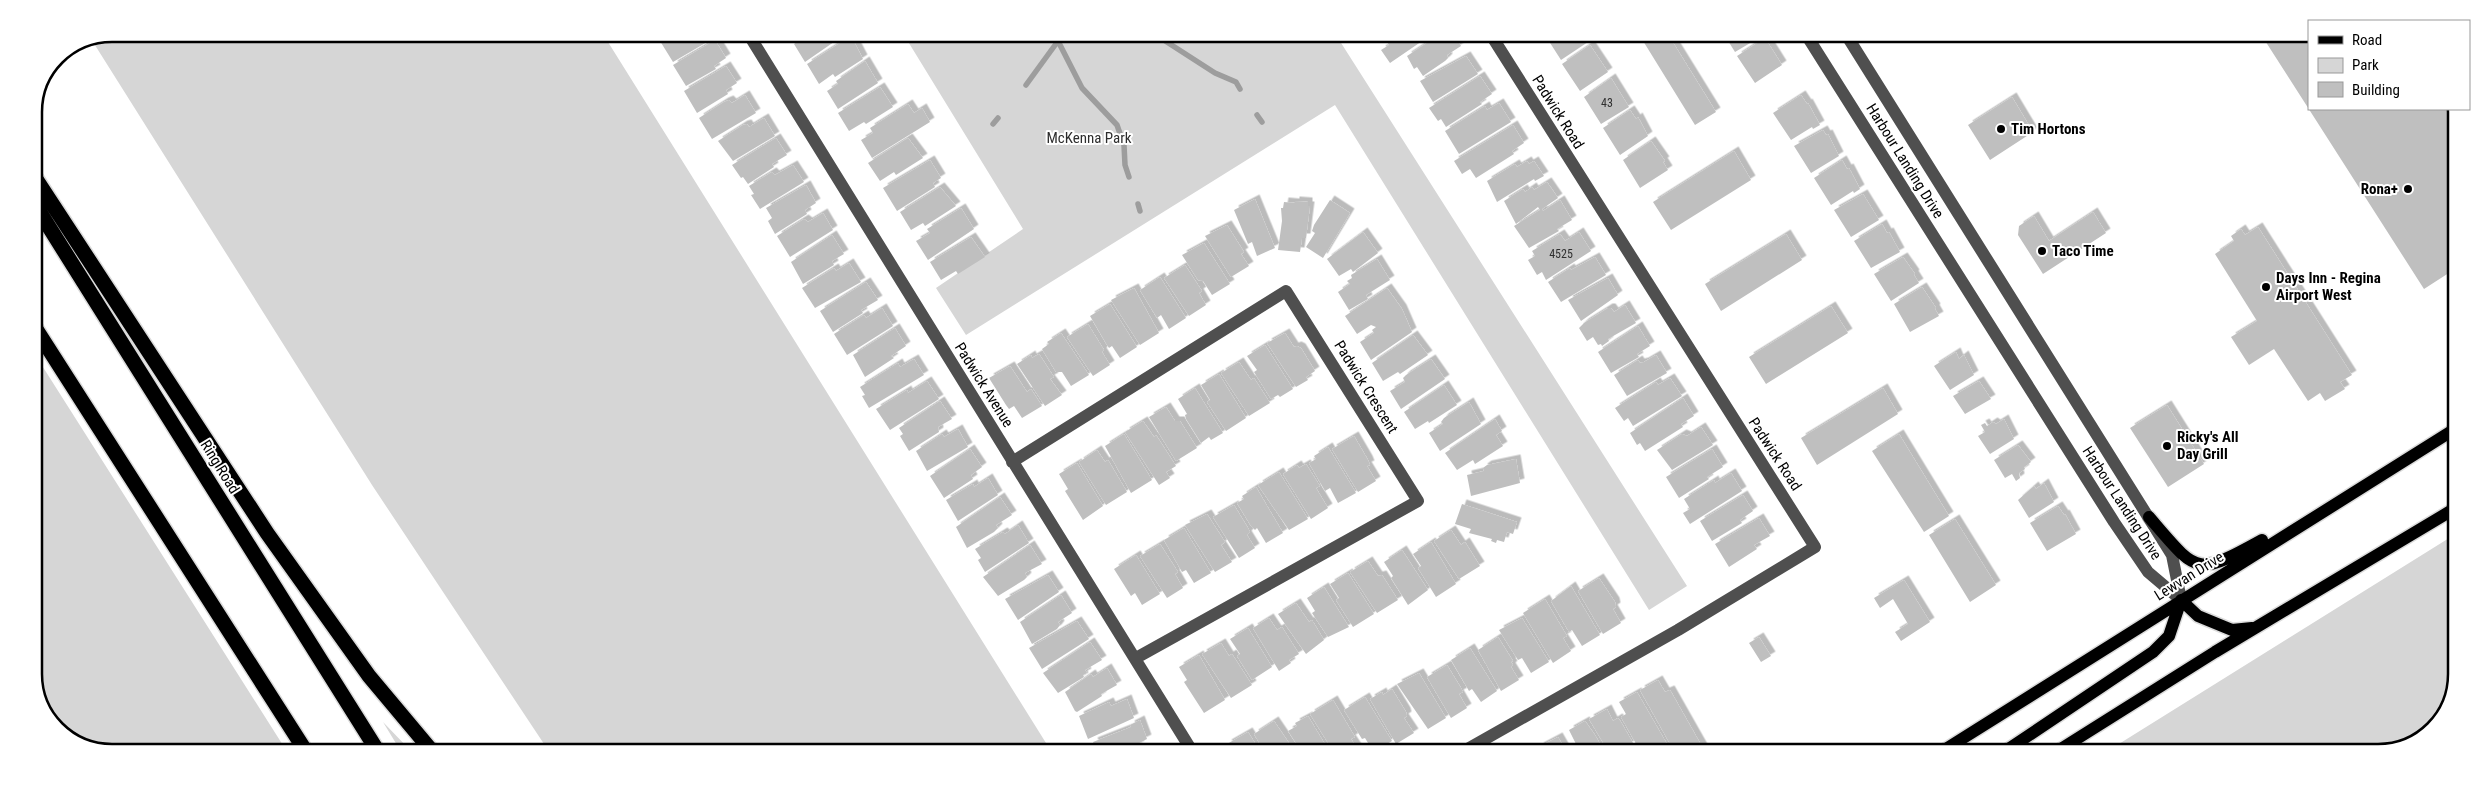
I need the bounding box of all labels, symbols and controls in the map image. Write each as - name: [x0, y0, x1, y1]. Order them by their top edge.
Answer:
- legend: [2308, 20, 2470, 110]
- text: Road: [2352, 31, 2382, 49]
- text: Park: [2352, 56, 2379, 74]
- street label: Padwick Road: [1528, 72, 1588, 152]
- text: Building: [2352, 81, 2400, 99]
- house number: 43: [1601, 96, 1613, 110]
- street label: Harbour Landing Drive: [1862, 100, 1948, 222]
- place label: Tim Hortons: [2011, 120, 2086, 138]
- marker: Tim Hortons: [1995, 123, 2007, 135]
- park label: McKenna Park: [1046, 129, 1132, 147]
- place label: Rona+: [2361, 180, 2398, 198]
- marker: Rona+: [2402, 183, 2414, 195]
- place label: Taco Time: [2052, 242, 2114, 260]
- marker: Taco Time: [2036, 245, 2048, 257]
- house number: 4525: [1549, 247, 1573, 261]
- place label: Days Inn - Regina Airport West: [2276, 269, 2381, 304]
- marker: Days Inn - Regina Airport West: [2260, 281, 2272, 293]
- street label: Padwick Crescent: [1330, 337, 1402, 437]
- street label: Padwick Avenue: [951, 339, 1017, 431]
- street label: Padwick Road: [1745, 414, 1805, 494]
- place label: Ricky's All Day Grill: [2177, 428, 2238, 463]
- street label: Ring Road: [197, 437, 243, 497]
- marker: Ricky's All Day Grill: [2161, 440, 2173, 452]
- street label: Harbour Landing Drive: [2079, 443, 2165, 563]
- street label: Lewvan Drive: [2151, 548, 2227, 604]

